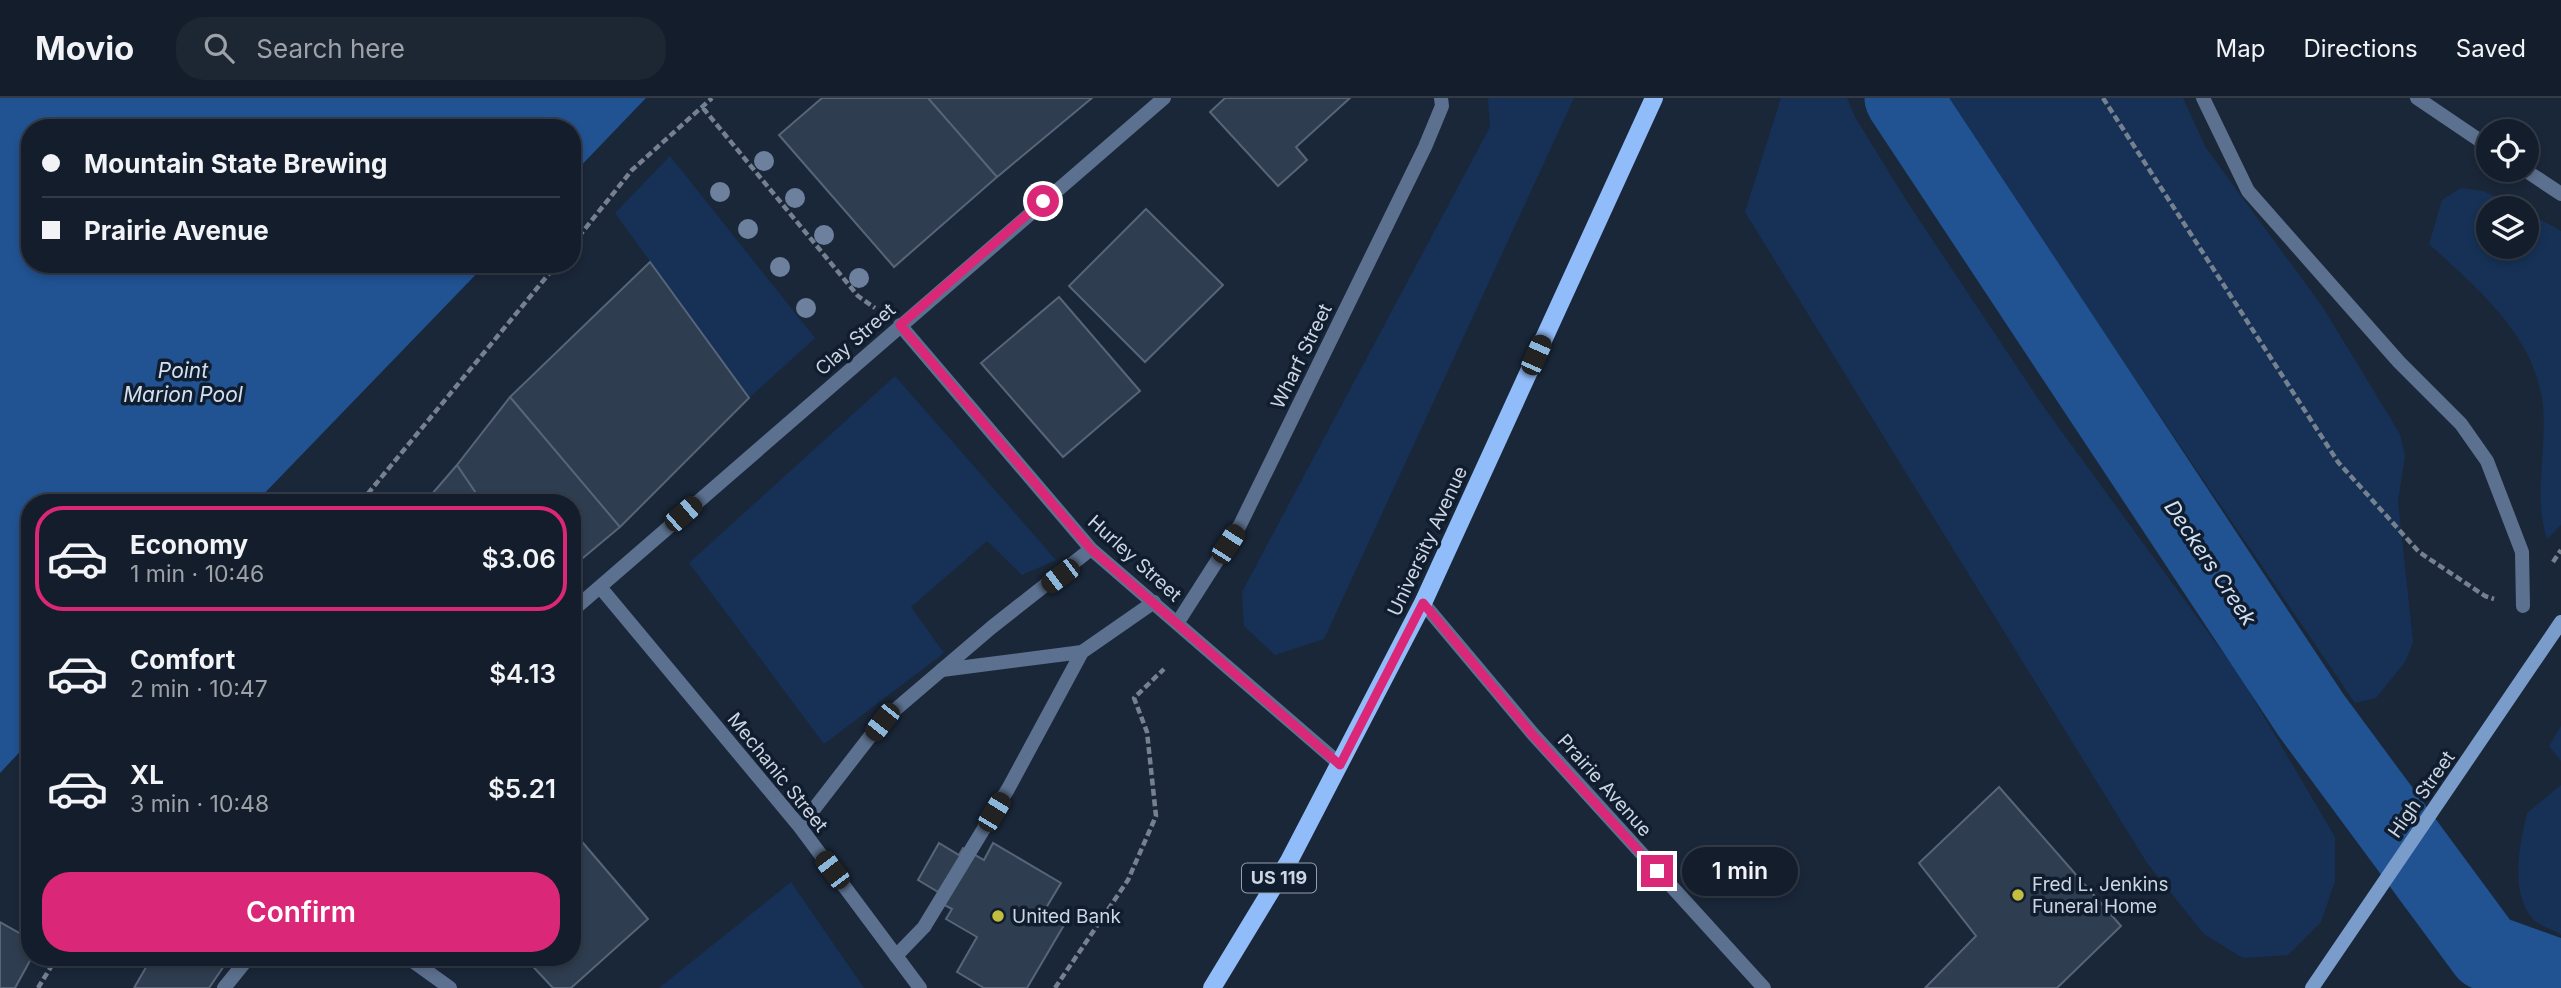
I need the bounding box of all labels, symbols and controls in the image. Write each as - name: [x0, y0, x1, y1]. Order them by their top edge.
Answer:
- search box: [176, 17, 666, 80]
- text: Movio: [35, 28, 134, 68]
- icon: search: [200, 29, 238, 67]
- text: Search here: [256, 33, 405, 64]
- text: Map: [2216, 34, 2265, 63]
- text: Directions: [2303, 34, 2418, 63]
- text: Saved: [2456, 34, 2526, 63]
- map controls: [2476, 119, 2539, 259]
- button: locate: [2476, 119, 2539, 182]
- text: Mountain State Brewing: [84, 148, 387, 179]
- route start: [1027, 185, 1059, 217]
- button: layers: [2476, 196, 2539, 259]
- text: Prairie Avenue: [84, 215, 269, 246]
- street label: Clay Street: [811, 298, 900, 380]
- street label: Wharf Street: [1266, 300, 1337, 413]
- car: [1518, 332, 1555, 378]
- water label: Point Marion Pool: [123, 358, 244, 407]
- street label: University Avenue: [1383, 463, 1472, 620]
- car: [661, 492, 706, 536]
- water label: Deckers Creek: [2159, 495, 2262, 631]
- street label: Hurley Street: [1083, 510, 1186, 606]
- car: [1208, 521, 1249, 567]
- icon: car: [46, 527, 109, 590]
- text: Economy: [130, 529, 248, 560]
- text: $3.06: [482, 543, 556, 574]
- car: [1037, 555, 1084, 597]
- text: 1 min · 10:46: [130, 560, 264, 588]
- icon: car: [46, 642, 109, 705]
- text: Comfort: [130, 644, 235, 675]
- text: $4.13: [489, 658, 556, 689]
- text: 2 min · 10:47: [130, 675, 268, 703]
- car: [861, 699, 904, 745]
- street label: Mechanic Street: [723, 708, 833, 837]
- street label: Prairie Avenue: [1553, 729, 1657, 841]
- street label: High Street: [2383, 746, 2460, 842]
- icon: car: [46, 757, 109, 820]
- text: XL: [130, 759, 164, 790]
- text: $5.21: [488, 773, 556, 804]
- car: [975, 789, 1014, 835]
- text: 3 min · 10:48: [130, 790, 269, 818]
- callout: 1 min: [1682, 846, 1797, 896]
- car: [811, 847, 854, 893]
- route end: [1641, 855, 1673, 887]
- text: 1 min: [1712, 857, 1768, 885]
- road number: US 119: [1242, 864, 1316, 892]
- button: Confirm: [42, 872, 560, 952]
- place label: Fred L. Jenkins Funeral Home: [2032, 873, 2169, 918]
- marker: Fred L. Jenkins Funeral Home: [2010, 887, 2026, 903]
- place label: United Bank: [1012, 905, 1121, 928]
- marker: United Bank: [990, 908, 1006, 924]

